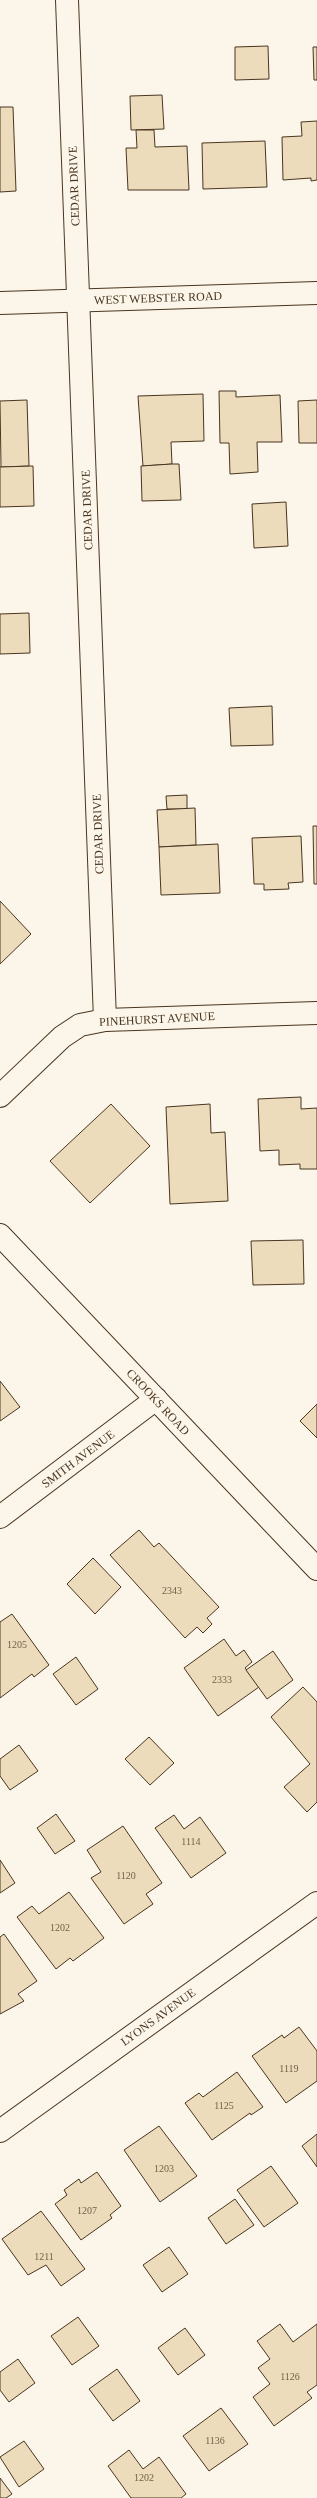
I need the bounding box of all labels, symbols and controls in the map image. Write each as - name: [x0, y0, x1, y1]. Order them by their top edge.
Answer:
- street label: CEDAR DRIVE: [66, 146, 82, 226]
- street label: WEST WEBSTER ROAD: [94, 289, 223, 307]
- street label: CEDAR DRIVE: [79, 470, 95, 550]
- street label: CEDAR DRIVE: [90, 794, 106, 874]
- street label: PINEHURST AVENUE: [99, 1009, 215, 1029]
- street label: CROOKS ROAD: [124, 1366, 193, 1438]
- street label: SMITH AVENUE: [39, 1427, 117, 1491]
- house number: 2343: [162, 1585, 182, 1596]
- house number: 1205: [7, 1639, 27, 1650]
- house number: 2333: [212, 1674, 232, 1685]
- house number: 1114: [181, 1836, 201, 1847]
- house number: 1120: [116, 1870, 136, 1881]
- house number: 1202: [50, 1922, 70, 1933]
- street label: LYONS AVENUE: [118, 1985, 198, 2049]
- house number: 1119: [279, 2063, 299, 2074]
- house number: 1125: [214, 2100, 234, 2111]
- house number: 1203: [154, 2163, 174, 2174]
- house number: 1207: [77, 2205, 97, 2216]
- house number: 1211: [34, 2251, 54, 2262]
- house number: 1126: [280, 2371, 300, 2382]
- house number: 1136: [205, 2435, 225, 2446]
- house number: 1202: [134, 2472, 154, 2483]

